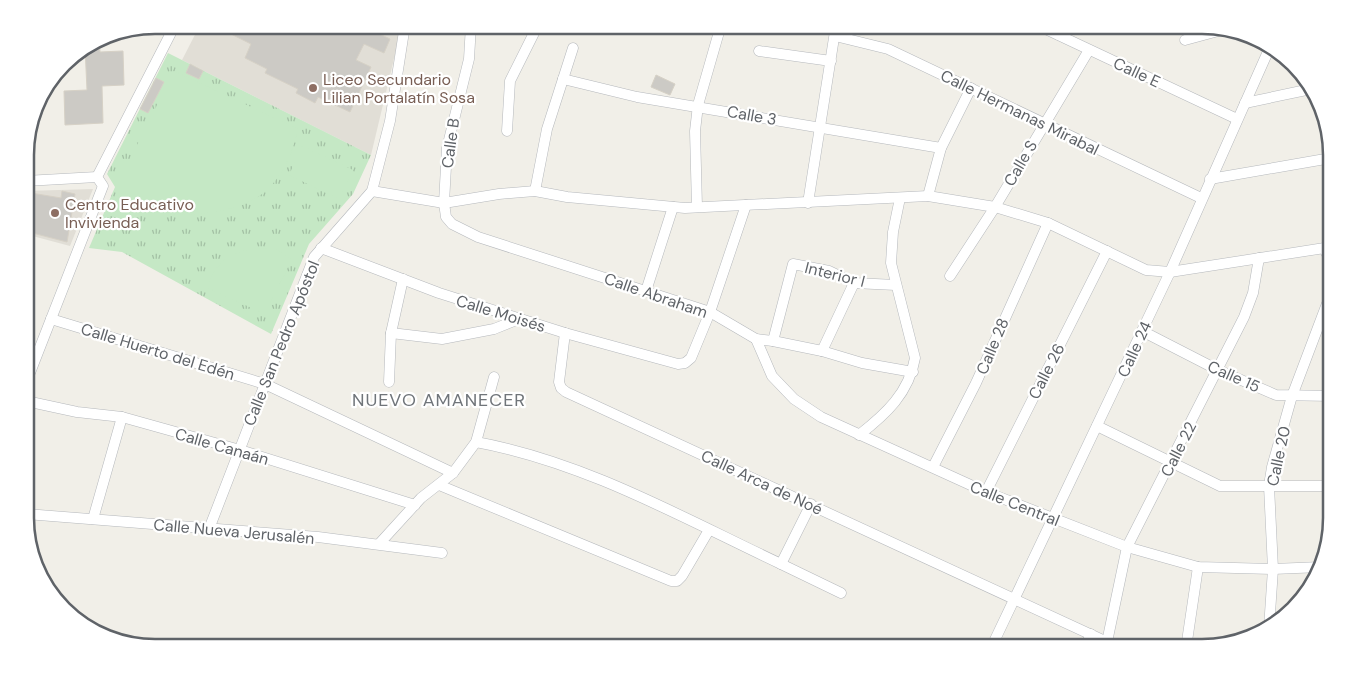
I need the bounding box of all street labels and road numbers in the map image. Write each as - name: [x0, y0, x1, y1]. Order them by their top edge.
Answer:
- street label: Calle E: [1110, 52, 1164, 92]
- street label: Calle Hermanas Mirabal: [937, 65, 1103, 160]
- street label: Calle 3: [725, 101, 778, 130]
- street label: Calle B: [437, 117, 464, 169]
- street label: Calle S: [999, 136, 1042, 190]
- street label: Interior I: [803, 257, 867, 292]
- street label: Calle San Pedro Apóstol: [239, 258, 324, 429]
- street label: Calle Abraham: [601, 268, 710, 323]
- street label: Calle Moisés: [454, 290, 548, 337]
- street label: Calle 28: [971, 315, 1014, 378]
- street label: Calle Huerto del Edén: [78, 318, 237, 385]
- street label: Calle 24: [1112, 318, 1157, 381]
- street label: Calle 26: [1023, 340, 1069, 403]
- street label: Calle 15: [1204, 356, 1263, 397]
- street label: Calle 22: [1156, 418, 1201, 480]
- street label: Calle Canaán: [173, 423, 271, 470]
- street label: Calle 20: [1262, 424, 1295, 488]
- street label: Calle Arca de Noé: [698, 445, 826, 520]
- street label: Calle Central: [967, 476, 1063, 531]
- street label: Calle Nueva Jerusalén: [153, 514, 315, 549]

